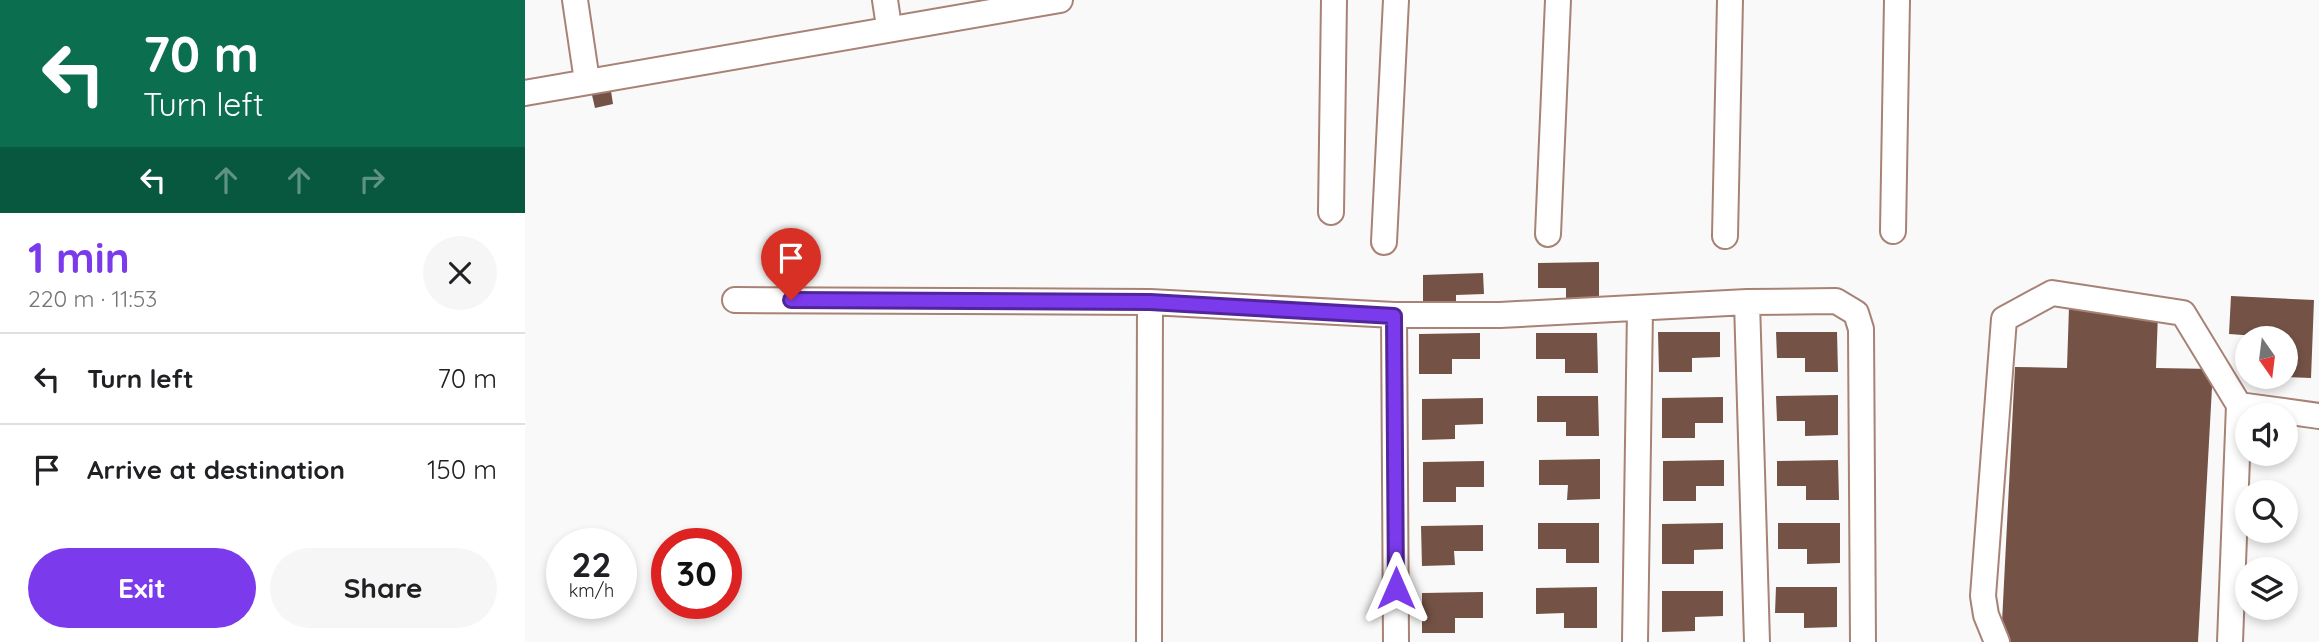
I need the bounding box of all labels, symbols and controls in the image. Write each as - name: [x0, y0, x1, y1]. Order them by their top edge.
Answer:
- text: 70 m: [143, 23, 259, 84]
- icon: left: [28, 28, 119, 119]
- text: Turn left: [143, 84, 264, 124]
- icon: left: [134, 161, 172, 199]
- icon: ahead: [207, 161, 245, 199]
- icon: ahead: [280, 161, 318, 199]
- icon: right: [353, 161, 391, 199]
- pin: [761, 228, 821, 300]
- text: 1 min: [28, 231, 130, 284]
- button: close: [423, 236, 497, 310]
- icon: arrive: [772, 239, 810, 277]
- text: 220 m · 11:53: [28, 284, 157, 313]
- north arrow: [2235, 326, 2298, 388]
- map controls: [2235, 326, 2298, 620]
- icon: left: [28, 360, 66, 398]
- text: Turn left: [87, 362, 194, 395]
- text: 70 m: [437, 362, 497, 395]
- button: sound: [2235, 403, 2298, 466]
- icon: arrive: [28, 451, 66, 489]
- text: Arrive at destination: [87, 453, 345, 486]
- text: 150 m: [427, 453, 497, 486]
- button: search: [2235, 480, 2298, 543]
- speed limit sign: 30: [651, 528, 742, 619]
- text: 22: [572, 542, 611, 586]
- button: Exit: [28, 548, 256, 628]
- button: Share: [270, 548, 497, 628]
- position arrow: [1359, 551, 1433, 625]
- button: layers: [2235, 557, 2298, 620]
- text: km/h: [569, 579, 614, 602]

